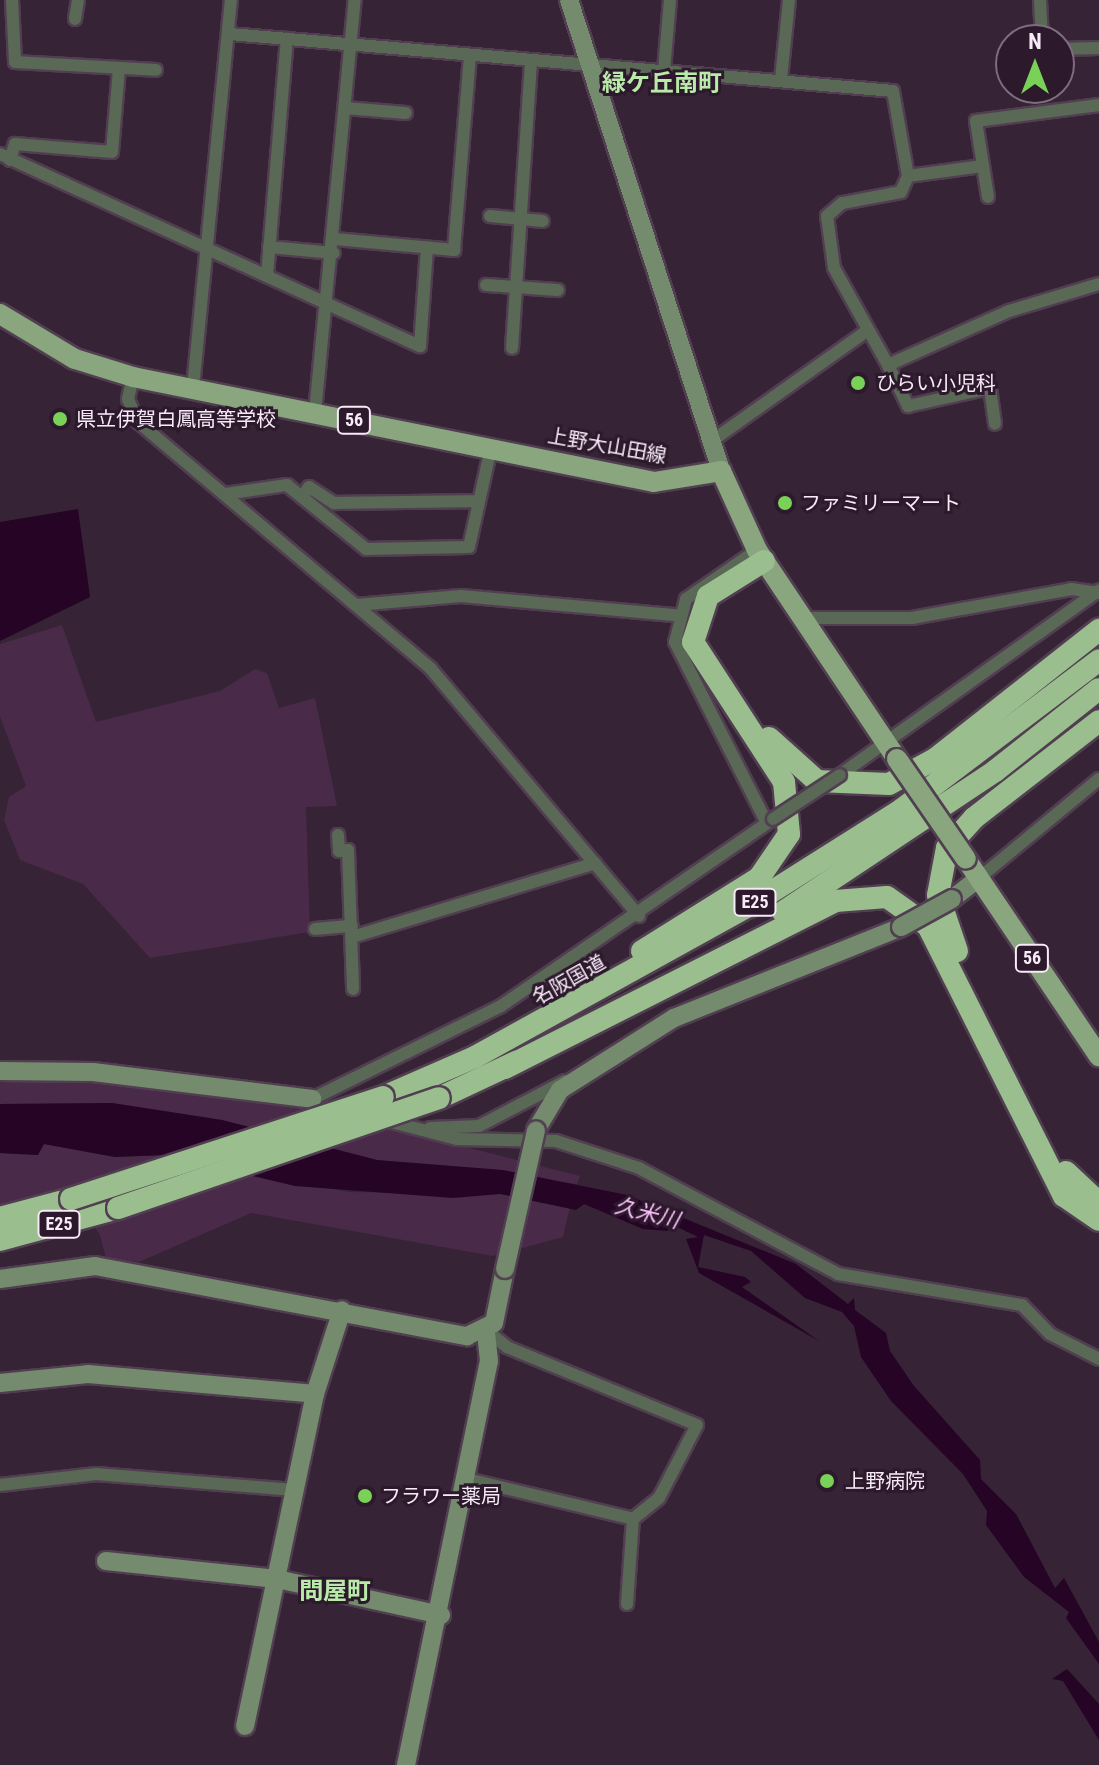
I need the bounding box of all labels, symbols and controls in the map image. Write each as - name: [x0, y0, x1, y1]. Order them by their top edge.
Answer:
- north arrow: [995, 24, 1075, 104]
- text: N: [1028, 29, 1042, 54]
- district label: 緑ケ丘南町: [602, 70, 722, 98]
- place label: ひらい小児科: [876, 371, 996, 395]
- marker: ひらい小児科: [847, 372, 869, 394]
- road number: 56: [336, 406, 372, 434]
- place label: 県立伊賀白鳳高等学校: [76, 407, 276, 431]
- marker: 県立伊賀白鳳高等学校: [51, 410, 69, 428]
- street label: 上野大山田線: [546, 424, 668, 468]
- place label: ファミリーマート: [801, 491, 961, 515]
- marker: ファミリーマート: [776, 494, 794, 512]
- road number: E25: [733, 888, 777, 916]
- road number: 56: [1014, 944, 1050, 972]
- street label: 名阪国道: [528, 950, 610, 1010]
- water label: 久米川: [612, 1192, 682, 1234]
- road number: E25: [37, 1210, 81, 1238]
- place label: 上野病院: [845, 1469, 925, 1493]
- marker: 上野病院: [816, 1470, 838, 1492]
- place label: フラワー薬局: [381, 1484, 501, 1508]
- marker: フラワー薬局: [356, 1487, 374, 1505]
- district label: 問屋町: [299, 1578, 371, 1606]

